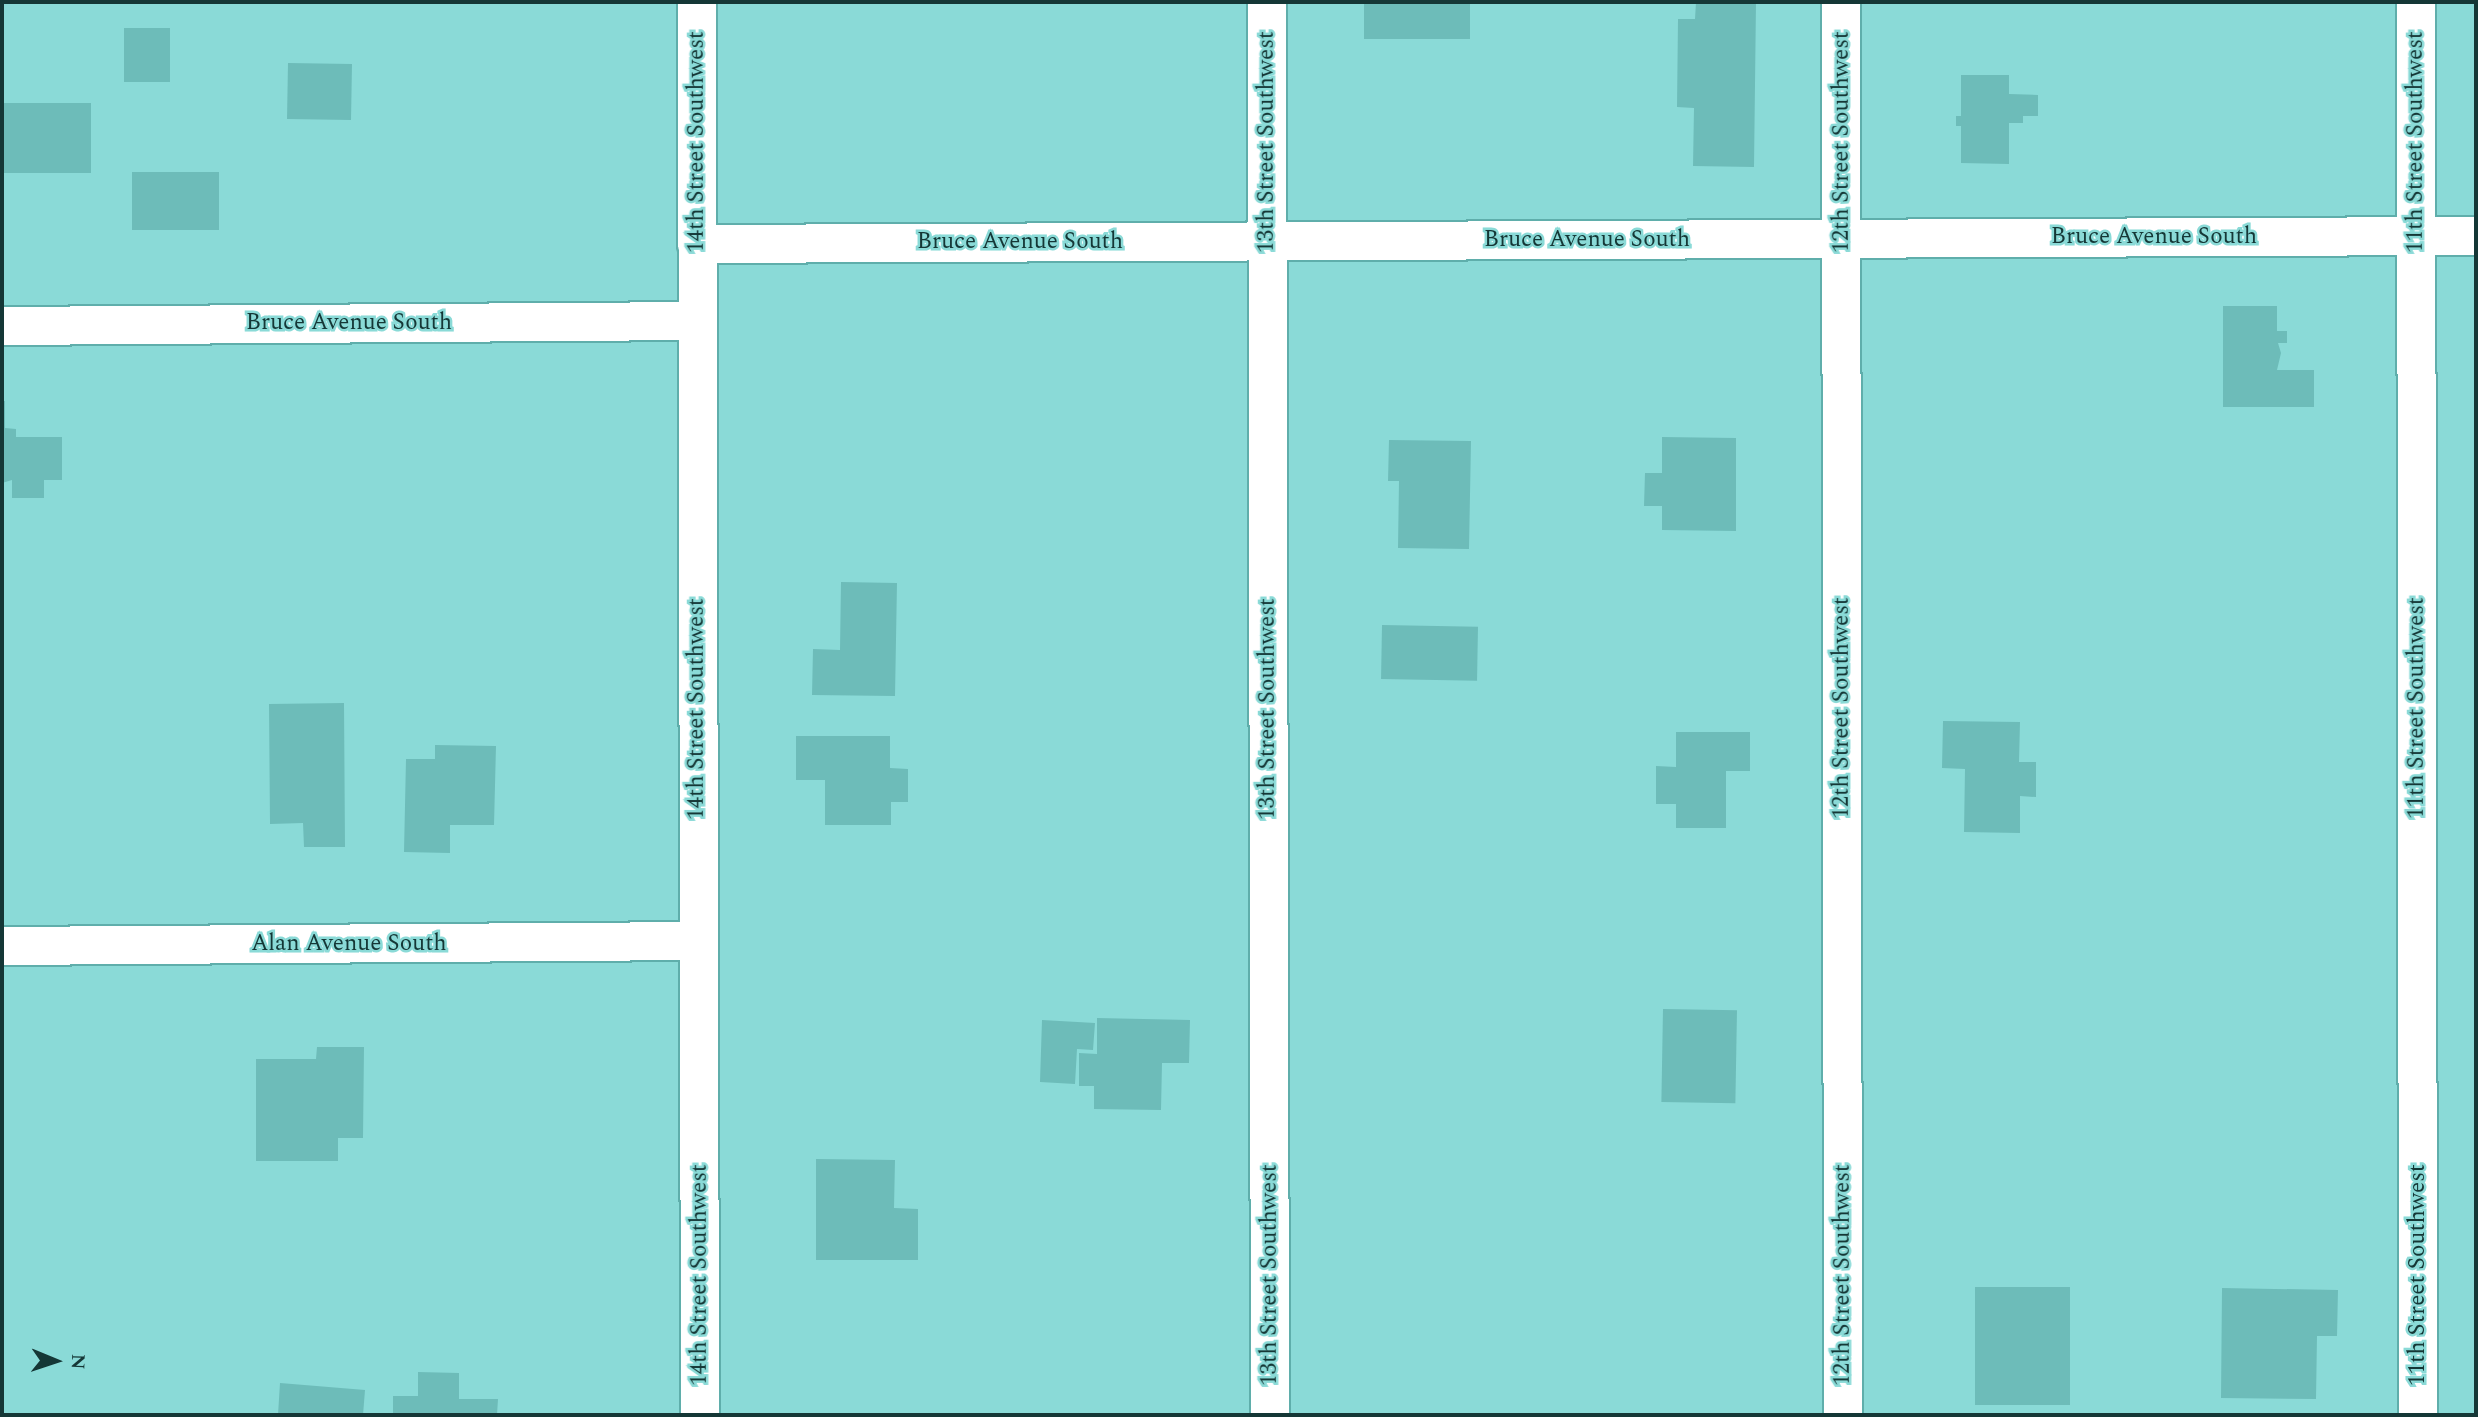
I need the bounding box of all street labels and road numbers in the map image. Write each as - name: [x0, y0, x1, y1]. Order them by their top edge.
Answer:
- street label: 14th Street Southwest: [683, 31, 711, 253]
- street label: 13th Street Southwest: [1253, 31, 1281, 253]
- street label: 12th Street Southwest: [1828, 31, 1856, 253]
- street label: 11th Street Southwest: [2402, 31, 2430, 253]
- street label: Bruce Avenue South: [2051, 223, 2257, 251]
- street label: Bruce Avenue South: [1484, 226, 1690, 254]
- street label: Bruce Avenue South: [917, 228, 1123, 256]
- street label: Bruce Avenue South: [246, 309, 452, 337]
- street label: 12th Street Southwest: [1828, 597, 1856, 819]
- street label: 11th Street Southwest: [2403, 597, 2431, 819]
- street label: 14th Street Southwest: [683, 598, 711, 820]
- street label: 13th Street Southwest: [1254, 598, 1282, 820]
- street label: Alan Avenue South: [251, 930, 447, 958]
- street label: 14th Street Southwest: [686, 1164, 714, 1386]
- street label: 13th Street Southwest: [1256, 1164, 1284, 1386]
- street label: 12th Street Southwest: [1829, 1164, 1857, 1386]
- street label: 11th Street Southwest: [2404, 1164, 2432, 1386]

